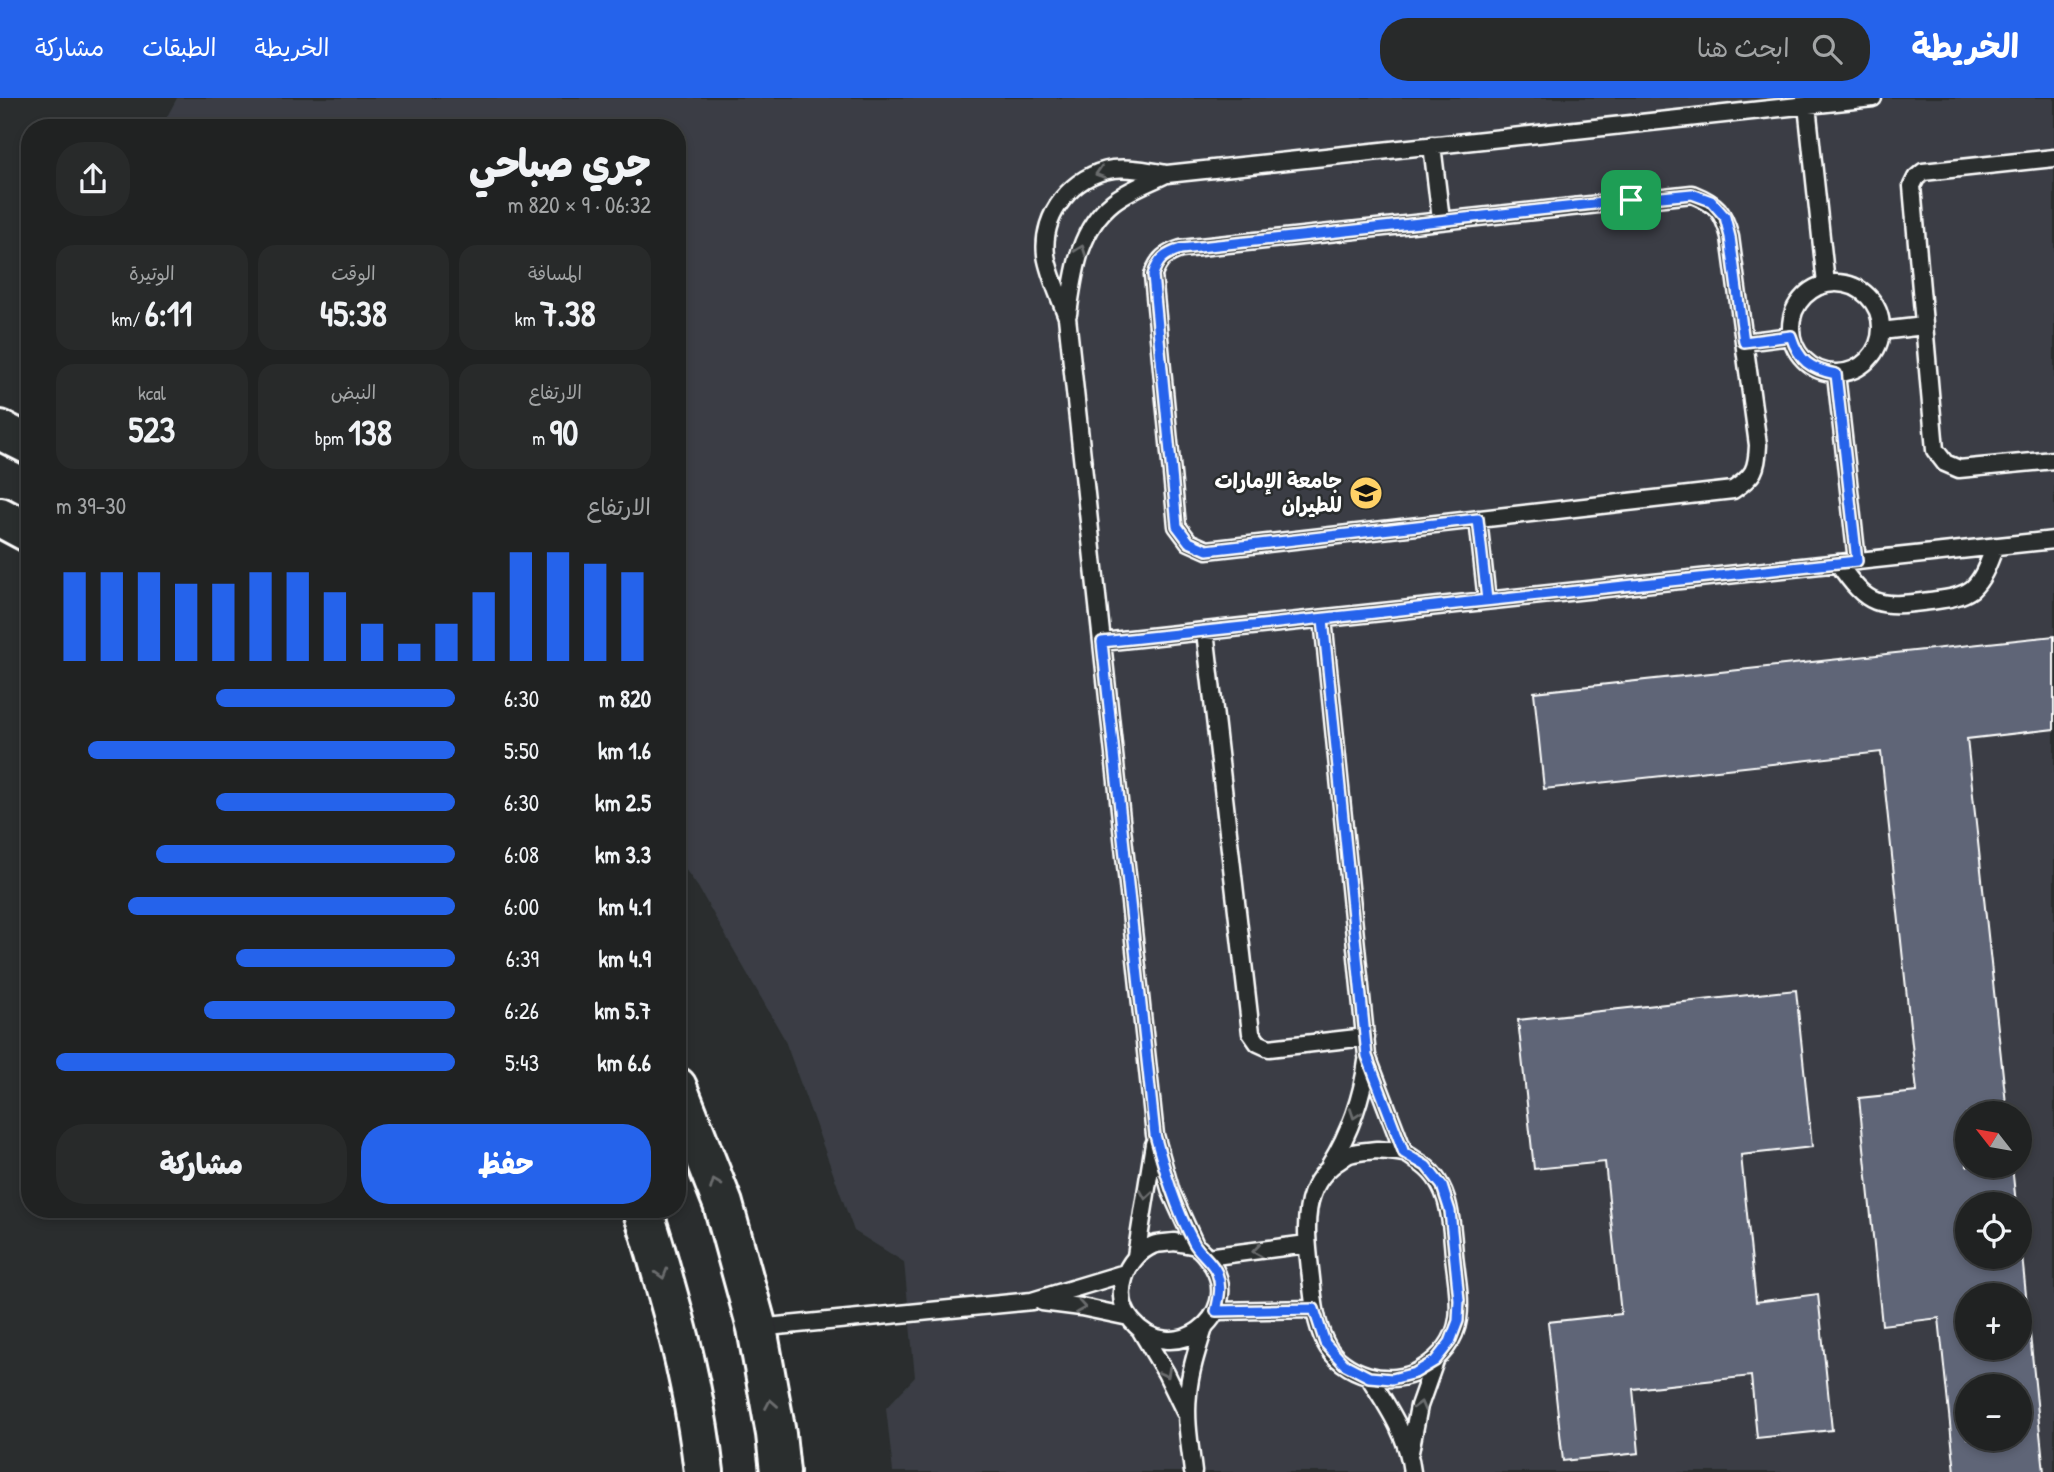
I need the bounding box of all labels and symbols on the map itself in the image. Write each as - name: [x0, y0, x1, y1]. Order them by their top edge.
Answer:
- one-way arrow: [1094, 165, 1106, 180]
- pin: [1601, 170, 1661, 230]
- one-way arrow: [1073, 244, 1087, 256]
- place label: جامعة الإمارات للطيران: [1214, 466, 1342, 519]
- school or university icon: جامعة الإمارات للطيران: [1347, 474, 1385, 512]
- north arrow: [1955, 1101, 2032, 1178]
- one-way arrow: [1349, 1108, 1363, 1120]
- one-way arrow: [709, 1179, 723, 1191]
- one-way arrow: [1139, 1189, 1154, 1201]
- one-way arrow: [1252, 1243, 1263, 1258]
- one-way arrow: [654, 1268, 669, 1280]
- one-way arrow: [1075, 1299, 1087, 1314]
- one-way arrow: [1158, 1366, 1171, 1378]
- one-way arrow: [764, 1398, 779, 1410]
- one-way arrow: [1412, 1400, 1426, 1412]

